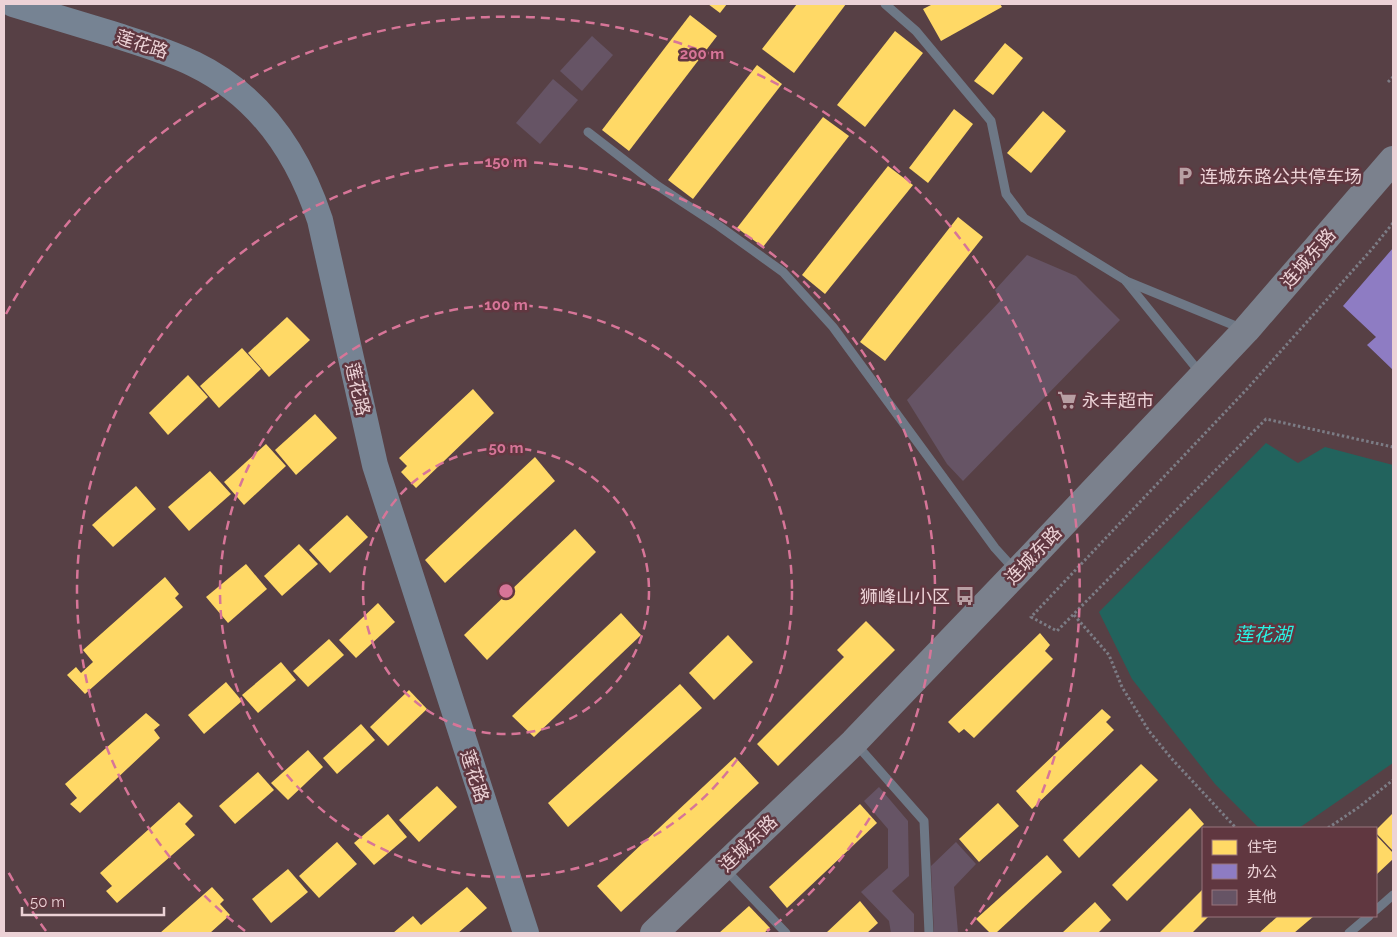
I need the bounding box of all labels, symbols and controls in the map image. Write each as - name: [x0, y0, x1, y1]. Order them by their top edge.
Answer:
- street label: 莲花路: [113, 26, 171, 62]
- text: 200 m: [680, 45, 724, 63]
- text: 150 m: [485, 153, 527, 171]
- parking icon: 连城东路公共停车场: [1174, 165, 1196, 187]
- place label: 连城东路公共停车场: [1200, 166, 1362, 187]
- street label: 连城东路: [1276, 224, 1340, 292]
- text: 100 m: [484, 296, 528, 314]
- street label: 莲花路: [342, 360, 374, 418]
- supermarket icon: 永丰超市: [1056, 389, 1078, 411]
- place label: 永丰超市: [1082, 390, 1154, 411]
- text: 50 m: [488, 439, 524, 457]
- street label: 连城东路: [1000, 522, 1066, 588]
- centre of rings: [497, 582, 515, 600]
- bus stop icon: 狮峰山小区: [954, 585, 976, 607]
- place label: 狮峰山小区: [860, 586, 950, 607]
- water label: 莲花湖: [1234, 623, 1294, 645]
- street label: 莲花路: [457, 747, 493, 805]
- street label: 连城东路: [715, 810, 781, 876]
- legend: [1202, 827, 1377, 917]
- text: 住宅: [1247, 838, 1277, 856]
- text: 办公: [1247, 863, 1277, 881]
- scale bar: [22, 884, 165, 916]
- text: 其他: [1247, 888, 1277, 906]
- text: 50 m: [30, 893, 65, 911]

